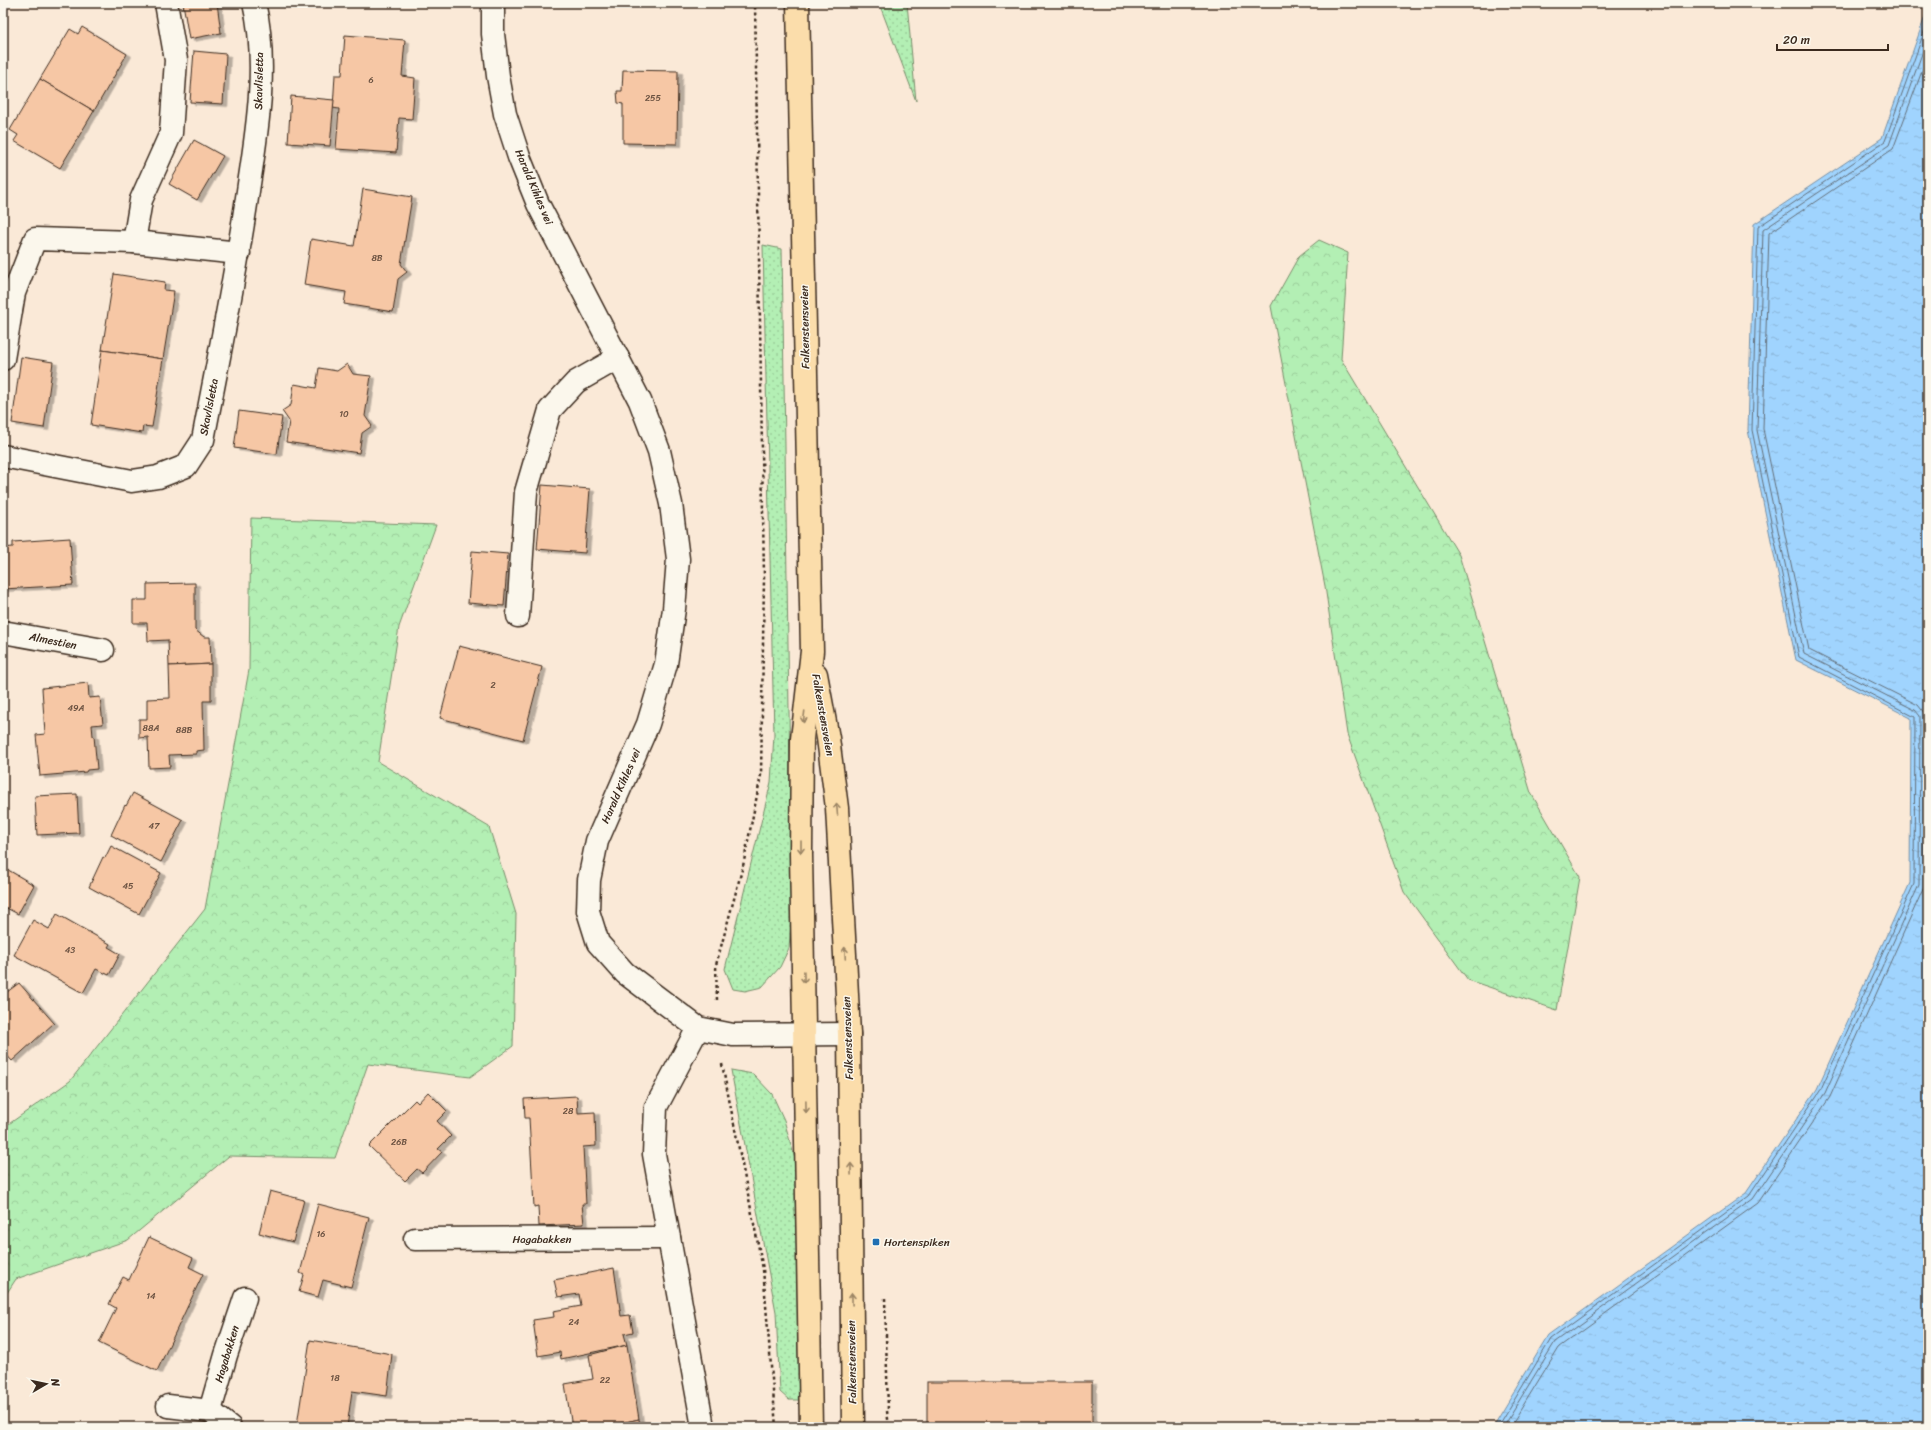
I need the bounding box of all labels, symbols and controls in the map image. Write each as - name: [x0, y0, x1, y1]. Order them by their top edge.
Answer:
- scale bar: [1777, 26, 1888, 52]
- text: 20 m: [1783, 29, 1810, 51]
- street label: Skavlisletta: [249, 52, 269, 110]
- house number: 6: [368, 72, 374, 88]
- house number: 255: [645, 90, 662, 106]
- street label: Harald Kihles vei: [510, 146, 559, 229]
- house number: 8B: [371, 250, 383, 266]
- street label: Falkenstensveien: [795, 285, 815, 369]
- street label: Skavlisletta: [194, 376, 224, 437]
- house number: 10: [339, 406, 349, 422]
- street label: Almestien: [27, 627, 78, 655]
- street label: Falkenstensveien: [806, 672, 840, 758]
- house number: 2: [490, 677, 496, 693]
- house number: 49A: [67, 700, 85, 716]
- one-way arrow: [801, 710, 808, 723]
- house number: 88A: [143, 720, 159, 736]
- house number: 88B: [176, 722, 193, 738]
- street label: Harald Kihles vei: [596, 744, 646, 827]
- one-way arrow: [834, 803, 841, 816]
- house number: 47: [149, 818, 160, 834]
- one-way arrow: [798, 840, 805, 853]
- house number: 45: [122, 878, 134, 894]
- house number: 43: [65, 942, 75, 958]
- one-way arrow: [842, 947, 849, 960]
- one-way arrow: [800, 970, 808, 983]
- street label: Falkenstensveien: [837, 996, 859, 1080]
- one-way arrow: [803, 1100, 810, 1113]
- house number: 28: [563, 1103, 574, 1119]
- house number: 26B: [391, 1134, 407, 1150]
- one-way arrow: [847, 1163, 855, 1176]
- house number: 16: [317, 1226, 325, 1242]
- street label: Hagabakken: [512, 1230, 572, 1249]
- place label: Hortenspiken: [884, 1233, 950, 1252]
- marker: Hortenspiken: [871, 1237, 881, 1247]
- house number: 14: [146, 1288, 156, 1304]
- one-way arrow: [848, 1293, 856, 1306]
- house number: 24: [569, 1314, 580, 1330]
- street label: Falkenstensveien: [842, 1320, 862, 1404]
- street label: Hagabakken: [209, 1323, 245, 1385]
- north arrow: [26, 1364, 66, 1404]
- house number: 18: [330, 1370, 340, 1386]
- house number: 22: [600, 1372, 610, 1388]
- text: N: [45, 1376, 65, 1388]

